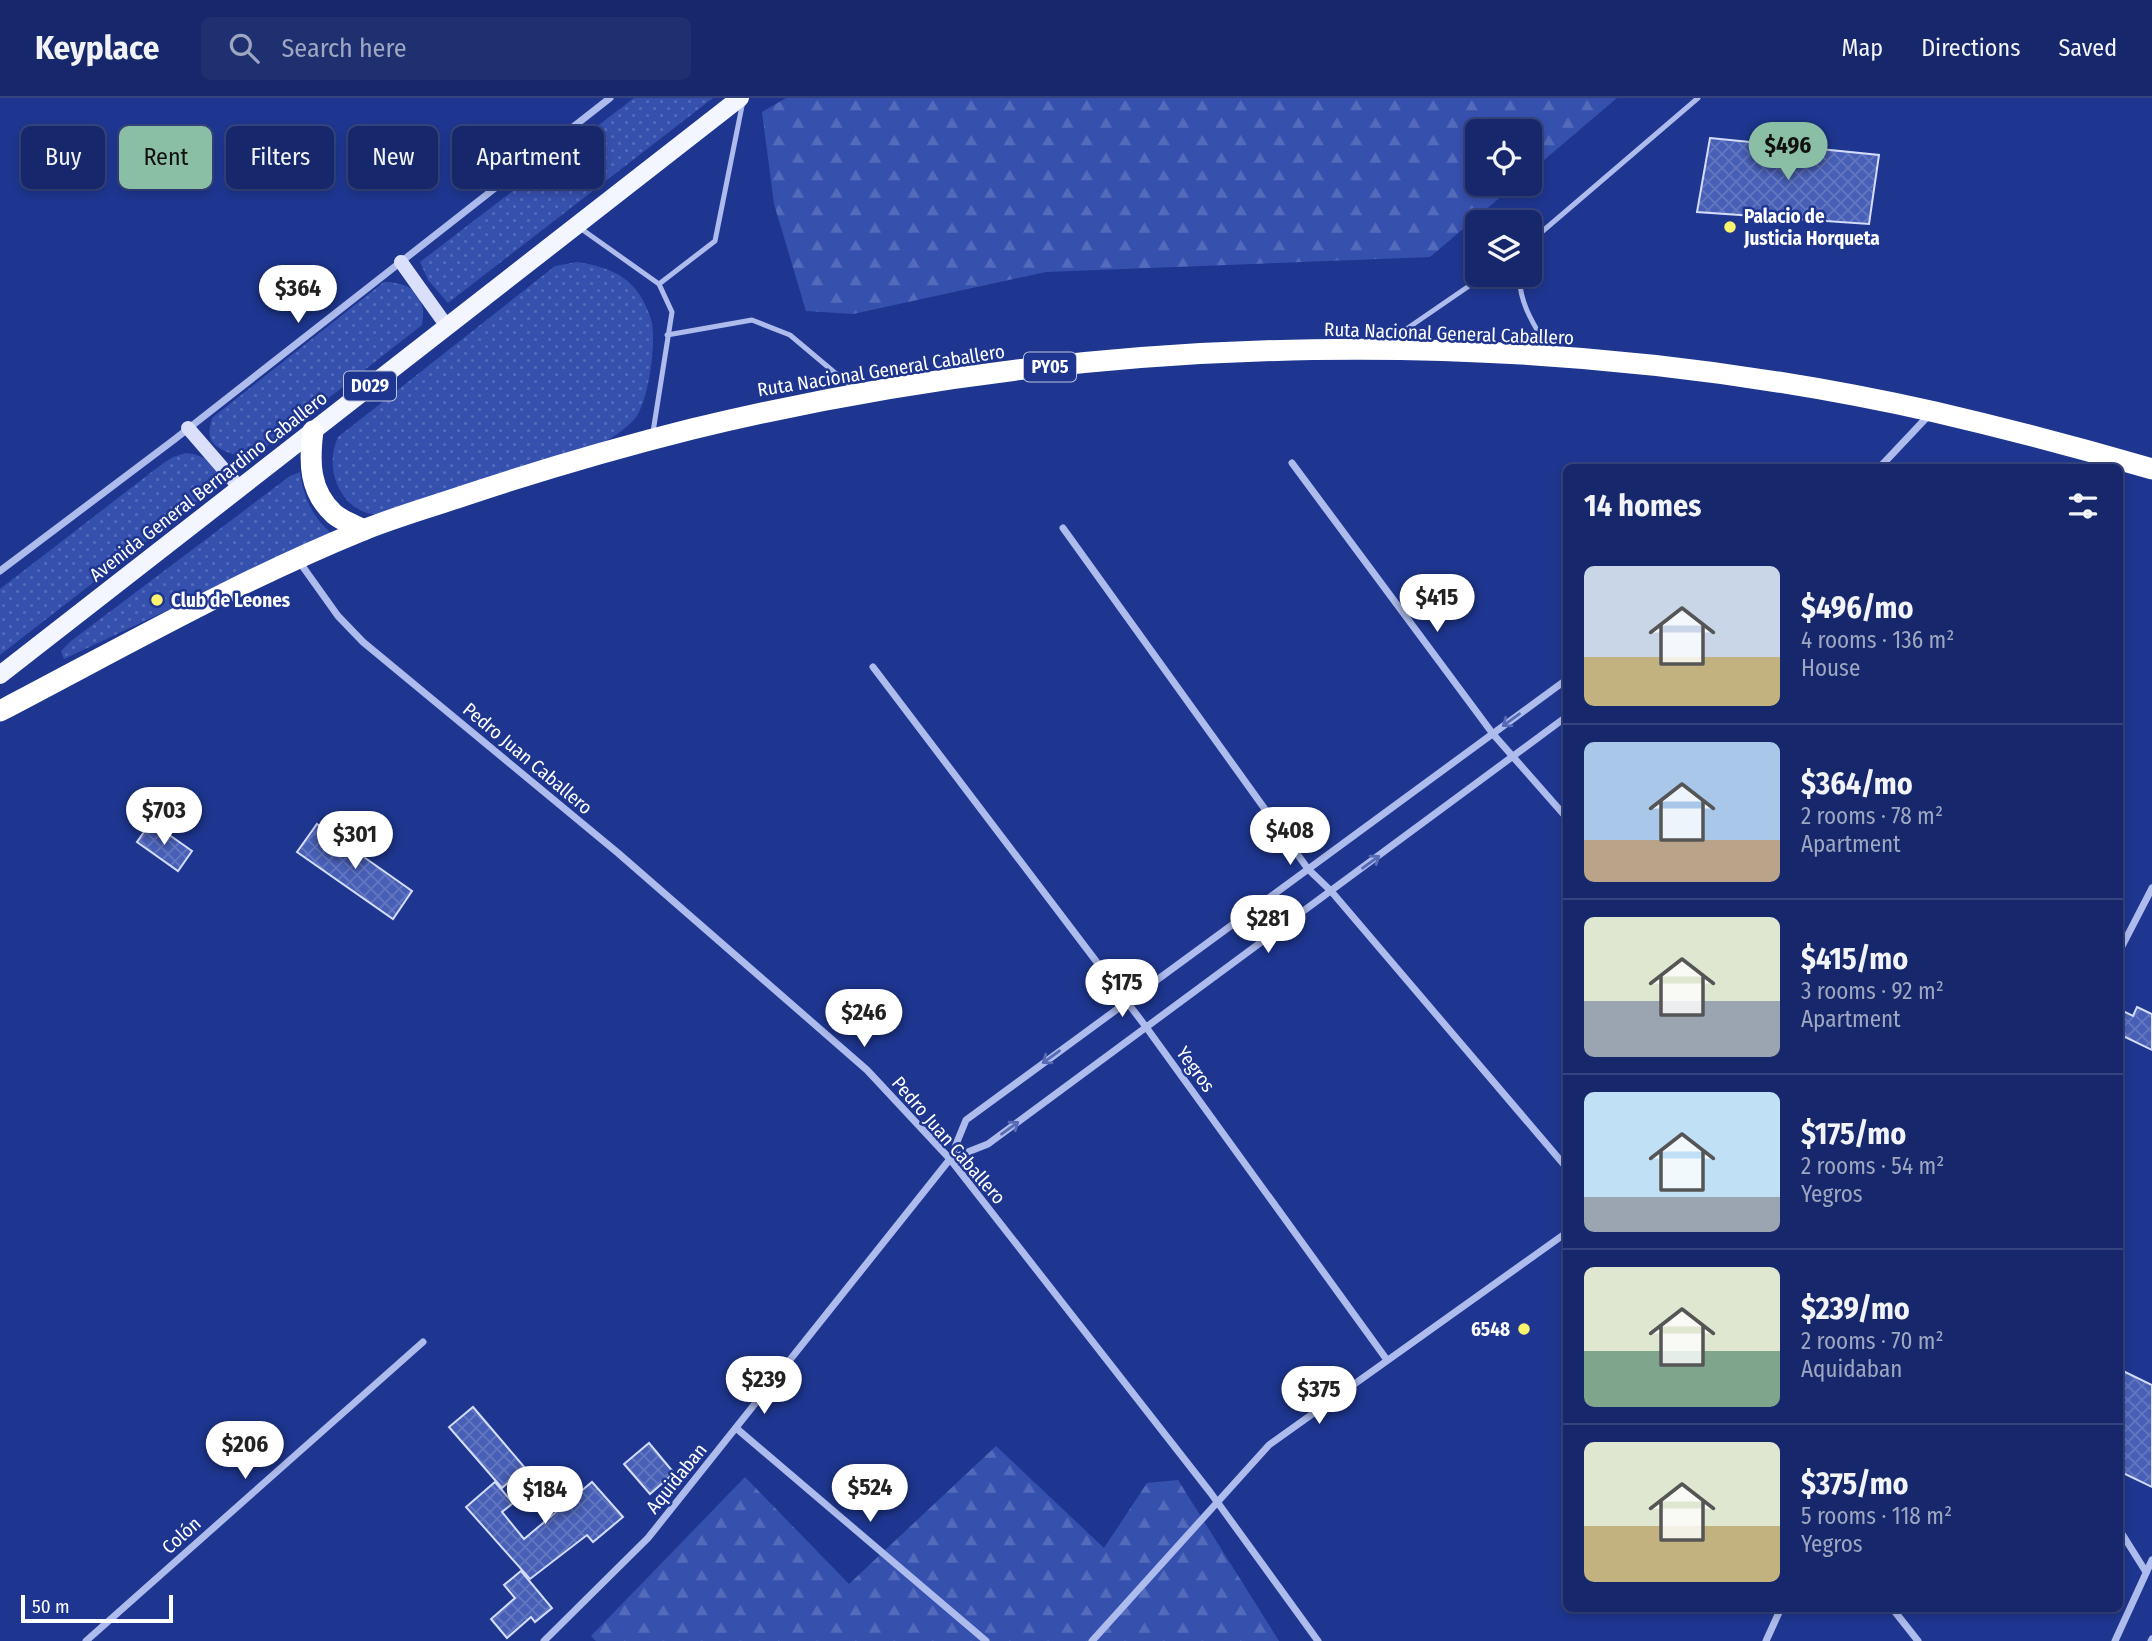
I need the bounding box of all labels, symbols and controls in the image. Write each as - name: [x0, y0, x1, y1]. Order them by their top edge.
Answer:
- search box: [201, 17, 691, 80]
- text: Keyplace: [35, 28, 159, 68]
- icon: search: [225, 29, 263, 67]
- text: Search here: [281, 33, 407, 64]
- text: Map: [1842, 34, 1883, 62]
- text: Directions: [1921, 34, 2020, 62]
- text: Saved: [2058, 34, 2117, 62]
- map controls: [1465, 119, 1542, 287]
- button: locate: [1465, 119, 1542, 196]
- pin: $496: [1747, 122, 1829, 182]
- chip: Buy: [21, 126, 105, 189]
- chip: Rent: [119, 126, 212, 189]
- chip: Filters: [226, 126, 334, 189]
- chip: New: [348, 126, 438, 189]
- chip: Apartment: [452, 126, 604, 189]
- text: $496: [1765, 131, 1811, 159]
- place label: Palacio de Justicia Horqueta: [1743, 205, 1880, 250]
- button: layers: [1465, 210, 1542, 287]
- marker: Palacio de Justicia Horqueta: [1722, 219, 1738, 235]
- pin: $364: [257, 266, 339, 325]
- text: $364: [275, 274, 321, 302]
- street label: Ruta Nacional General Caballero: [1324, 318, 1574, 349]
- street label: Ruta Nacional General Caballero: [756, 340, 1006, 401]
- road number: PY05: [1024, 353, 1076, 382]
- road number: D029: [344, 372, 396, 400]
- street label: Avenida General Bernardino Caballero: [85, 386, 332, 586]
- icon: filters: [2064, 487, 2102, 525]
- text: 14 homes: [1584, 488, 1701, 524]
- pin: $415: [1396, 574, 1478, 634]
- text: $415: [1416, 583, 1458, 611]
- place label: Club de Leones: [171, 589, 291, 612]
- text: $496/mo: [1801, 590, 1913, 626]
- marker: Club de Leones: [149, 592, 165, 608]
- icon: home: [1640, 594, 1724, 678]
- text: 4 rooms · 136 m²: [1801, 626, 1954, 654]
- text: House: [1801, 654, 1860, 682]
- street label: Pedro Juan Caballero: [458, 698, 597, 819]
- one-way arrow: [1502, 713, 1521, 727]
- text: $364/mo: [1801, 766, 1913, 802]
- icon: home: [1640, 770, 1724, 854]
- pin: $703: [123, 788, 205, 847]
- text: $703: [142, 796, 186, 824]
- text: 2 rooms · 78 m²: [1801, 802, 1943, 830]
- pin: $408: [1249, 808, 1331, 867]
- pin: $301: [314, 812, 396, 871]
- text: $408: [1266, 816, 1314, 844]
- text: $301: [333, 820, 377, 848]
- text: Apartment: [1801, 830, 1901, 858]
- one-way arrow: [1361, 854, 1379, 869]
- pin: $281: [1227, 896, 1309, 955]
- text: $281: [1246, 904, 1290, 932]
- text: $415/mo: [1801, 941, 1908, 977]
- icon: home: [1640, 945, 1724, 1029]
- pin: $175: [1081, 960, 1163, 1019]
- text: $175: [1101, 968, 1143, 996]
- text: 3 rooms · 92 m²: [1801, 977, 1944, 1005]
- pin: $246: [823, 990, 905, 1049]
- text: $246: [841, 998, 887, 1026]
- text: Apartment: [1801, 1005, 1901, 1033]
- street label: Yegros: [1171, 1042, 1220, 1097]
- one-way arrow: [1042, 1050, 1061, 1065]
- street label: Pedro Juan Caballero: [887, 1072, 1010, 1209]
- text: $175/mo: [1801, 1116, 1906, 1152]
- icon: home: [1640, 1120, 1724, 1204]
- one-way arrow: [1000, 1121, 1019, 1135]
- text: 2 rooms · 54 m²: [1801, 1152, 1944, 1180]
- text: Yegros: [1801, 1180, 1863, 1208]
- text: $239/mo: [1801, 1291, 1910, 1327]
- icon: home: [1640, 1295, 1724, 1379]
- place label: 6548: [1471, 1318, 1510, 1341]
- marker: 6548: [1516, 1321, 1532, 1337]
- text: 2 rooms · 70 m²: [1801, 1327, 1944, 1355]
- text: Aquidaban: [1801, 1355, 1902, 1383]
- pin: $239: [723, 1356, 805, 1416]
- text: $239: [742, 1365, 786, 1393]
- pin: $375: [1278, 1366, 1360, 1426]
- text: $375: [1297, 1375, 1341, 1403]
- pin: $206: [204, 1422, 286, 1481]
- text: $206: [222, 1430, 268, 1458]
- street label: Aquidaban: [641, 1439, 712, 1518]
- pin: $524: [829, 1464, 911, 1524]
- pin: $184: [504, 1466, 586, 1526]
- text: $375/mo: [1801, 1466, 1909, 1502]
- icon: home: [1640, 1470, 1724, 1554]
- text: $524: [848, 1473, 892, 1501]
- text: $184: [523, 1475, 567, 1503]
- text: 5 rooms · 118 m²: [1801, 1502, 1952, 1530]
- street label: Colón: [157, 1512, 205, 1559]
- text: Yegros: [1801, 1530, 1863, 1558]
- scale bar: [21, 1592, 173, 1624]
- text: 50 m: [32, 1595, 70, 1618]

